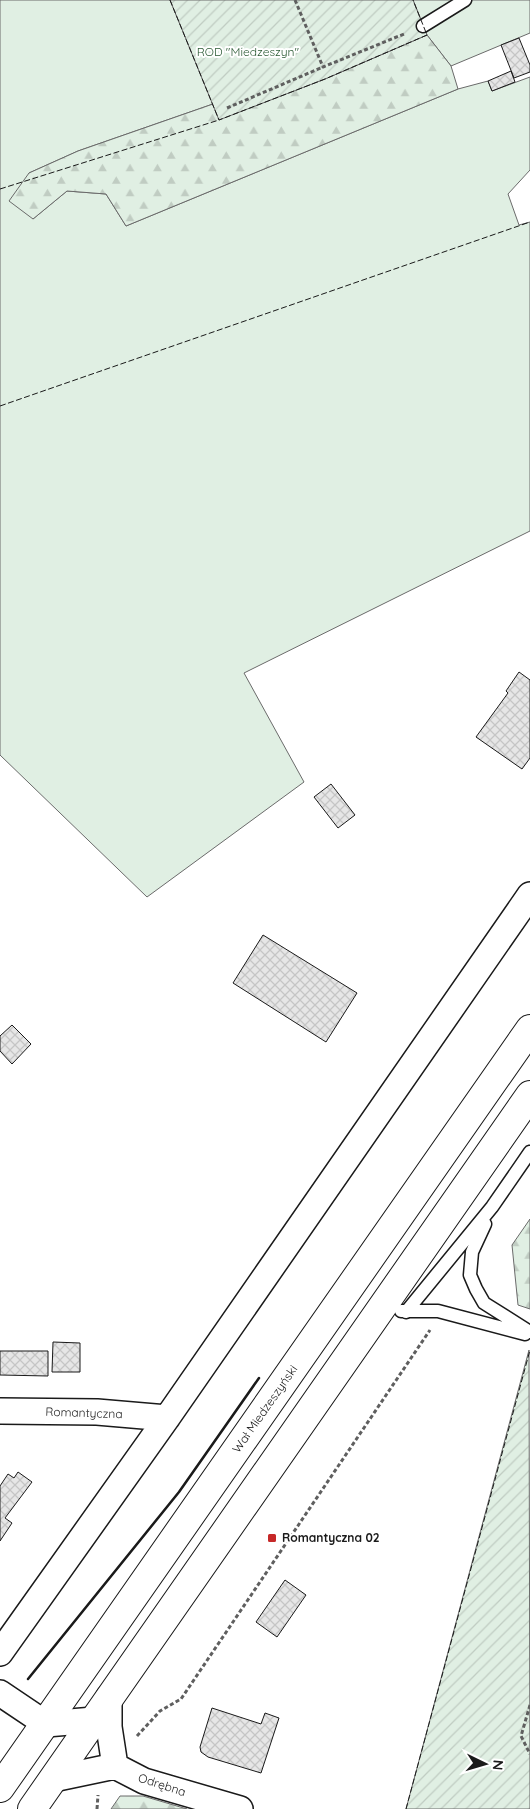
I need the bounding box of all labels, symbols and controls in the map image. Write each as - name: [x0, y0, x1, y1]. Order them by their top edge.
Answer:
- park label: ROD "Miedzeszyn": [197, 44, 300, 59]
- street label: Wał Miedzeszyński: [229, 1362, 300, 1455]
- street label: Romantyczna: [45, 1404, 123, 1421]
- place label: Romantyczna 02: [282, 1530, 380, 1545]
- marker: Romantyczna 02: [266, 1532, 278, 1544]
- north arrow: [460, 1739, 510, 1789]
- text: N: [489, 1759, 507, 1771]
- street label: Odrębna: [136, 1770, 188, 1799]

